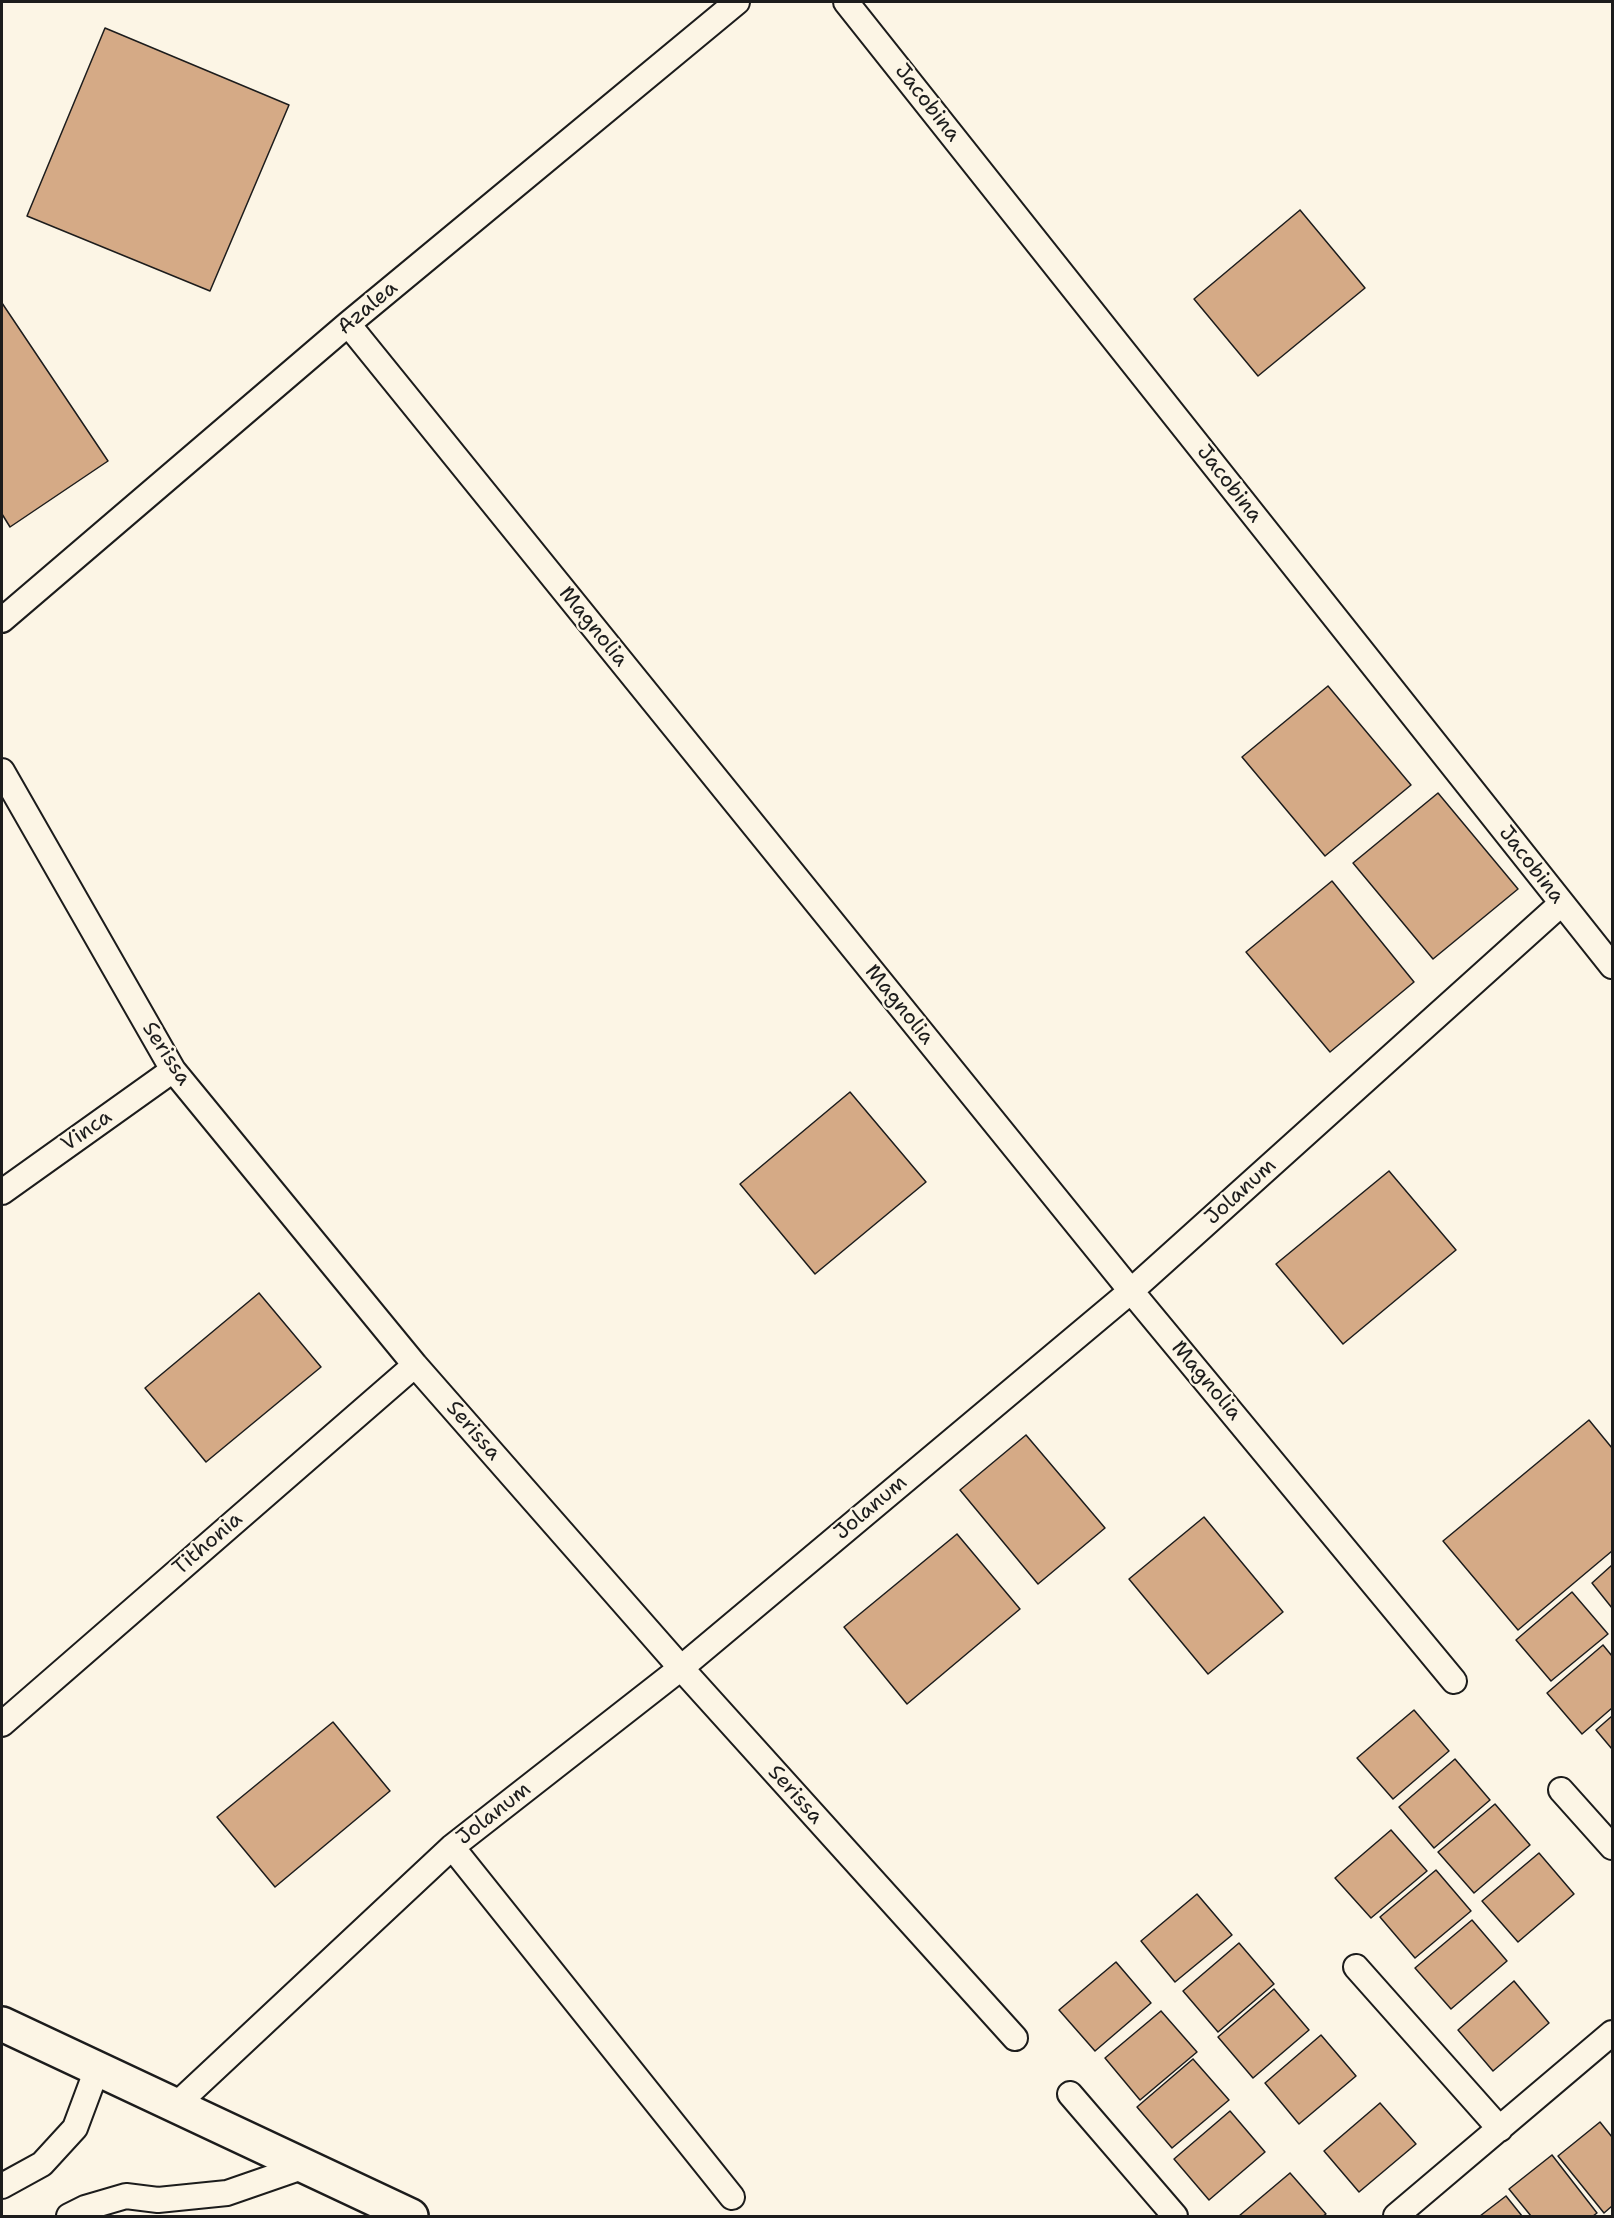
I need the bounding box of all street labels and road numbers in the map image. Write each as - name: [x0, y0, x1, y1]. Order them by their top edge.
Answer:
- street label: Jacobina: [889, 59, 965, 147]
- street label: Azalea: [333, 276, 403, 340]
- street label: Jacobina: [1191, 440, 1267, 528]
- street label: Magnolia: [553, 582, 633, 672]
- street label: Jacobina: [1493, 821, 1569, 909]
- street label: Magnolia: [859, 960, 939, 1050]
- street label: Serissa: [136, 1018, 196, 1090]
- street label: Vinca: [57, 1105, 117, 1157]
- street label: Jolanum: [1200, 1153, 1282, 1231]
- street label: Magnolia: [1165, 1336, 1247, 1426]
- street label: Serissa: [440, 1396, 506, 1466]
- street label: Jolanum: [830, 1470, 912, 1546]
- street label: Tithonia: [168, 1507, 248, 1581]
- street label: Serissa: [762, 1760, 828, 1830]
- street label: Jolanum: [452, 1777, 536, 1851]

